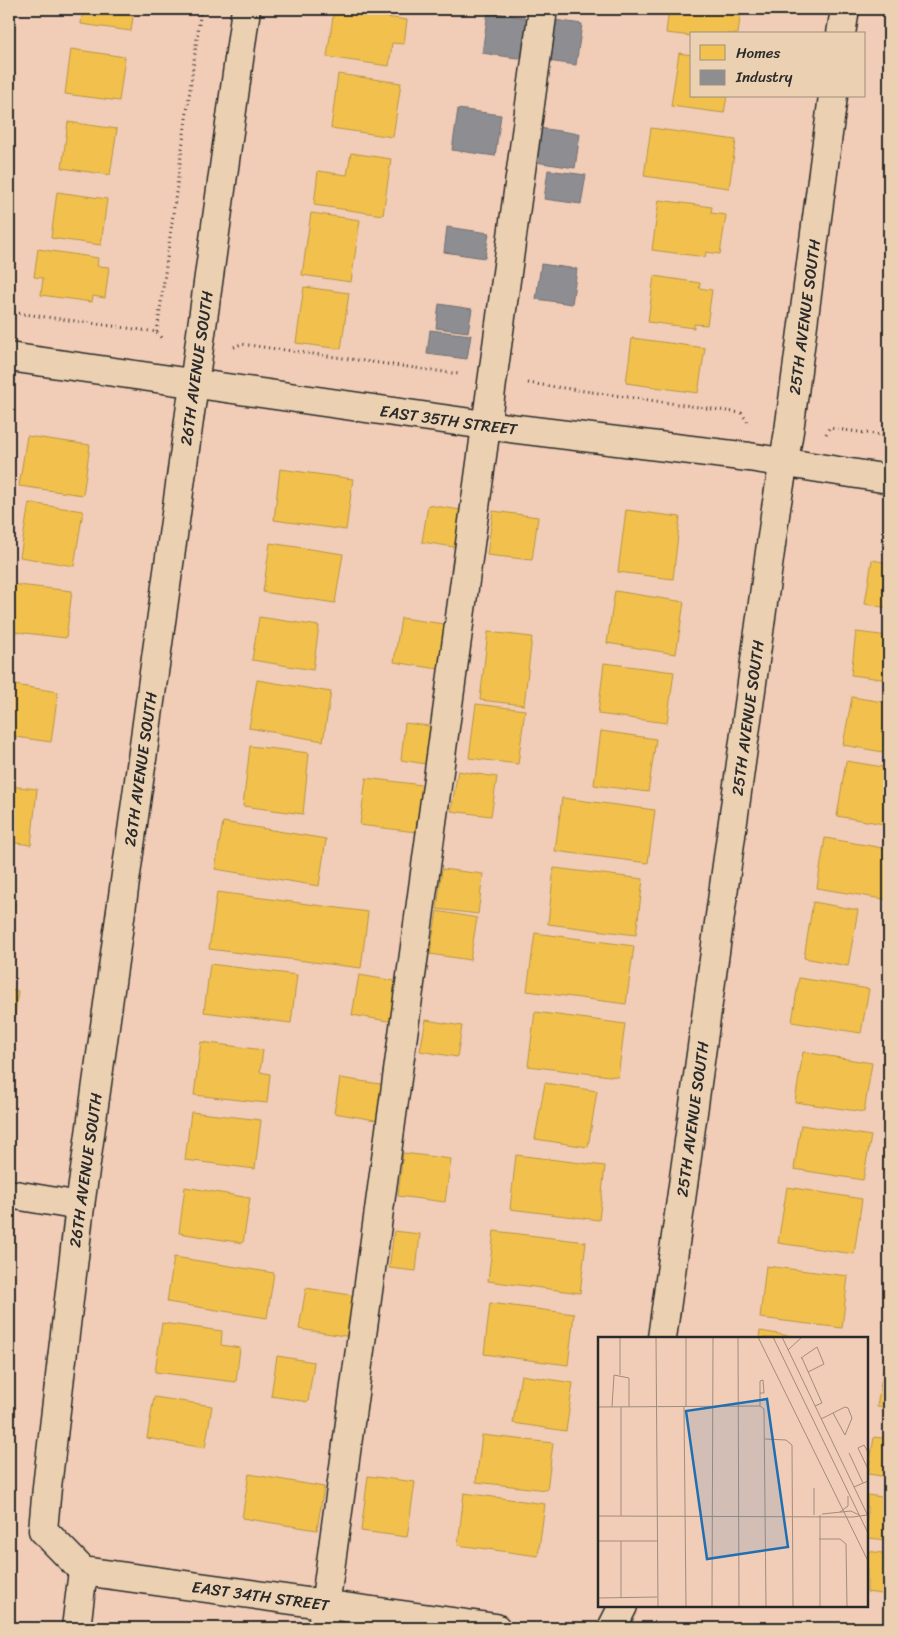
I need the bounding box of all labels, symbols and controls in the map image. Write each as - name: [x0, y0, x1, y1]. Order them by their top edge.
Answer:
- legend: [690, 32, 866, 98]
- text: Homes: [736, 40, 780, 66]
- text: Industry: [735, 64, 793, 90]
- street label: 25TH AVENUE SOUTH: [780, 237, 829, 396]
- street label: 26TH AVENUE SOUTH: [171, 288, 222, 447]
- street label: EAST 35TH STREET: [378, 396, 520, 444]
- street label: 25TH AVENUE SOUTH: [723, 638, 773, 797]
- street label: 26TH AVENUE SOUTH: [115, 689, 166, 848]
- street label: 25TH AVENUE SOUTH: [668, 1039, 718, 1199]
- street label: 26TH AVENUE SOUTH: [60, 1090, 111, 1249]
- inset map: [598, 1337, 868, 1607]
- street label: EAST 34TH STREET: [190, 1572, 332, 1620]

